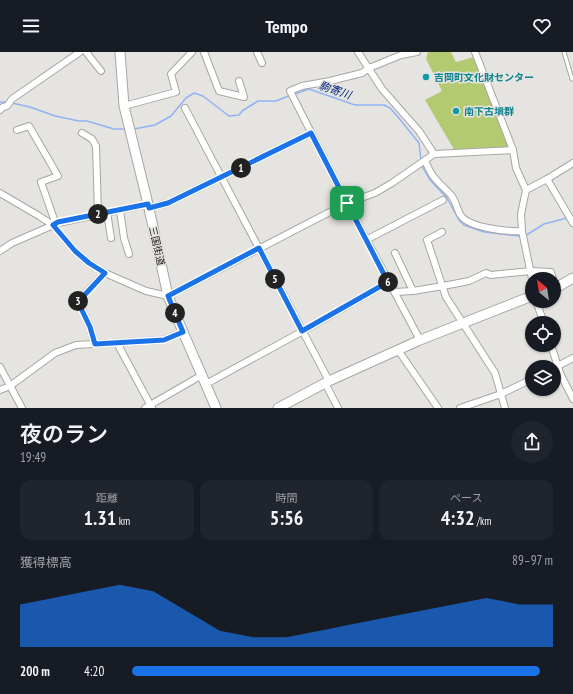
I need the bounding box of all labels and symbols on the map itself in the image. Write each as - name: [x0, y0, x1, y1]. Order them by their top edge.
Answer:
- place label: 吉岡町文化財センター: [434, 71, 534, 84]
- marker: 吉岡町文化財センター: [421, 72, 431, 82]
- water label: 駒寄川: [317, 78, 354, 102]
- place label: 南下古墳群: [464, 105, 514, 118]
- marker: 南下古墳群: [451, 106, 461, 116]
- pin: 1: [231, 158, 251, 178]
- pin: [330, 186, 364, 220]
- pin: 2: [88, 204, 108, 224]
- street label: 三国街道: [146, 225, 168, 267]
- pin: 5: [265, 269, 285, 289]
- pin: 6: [378, 272, 398, 292]
- north arrow: [525, 272, 561, 308]
- pin: 3: [68, 291, 88, 311]
- pin: 4: [165, 303, 185, 323]

